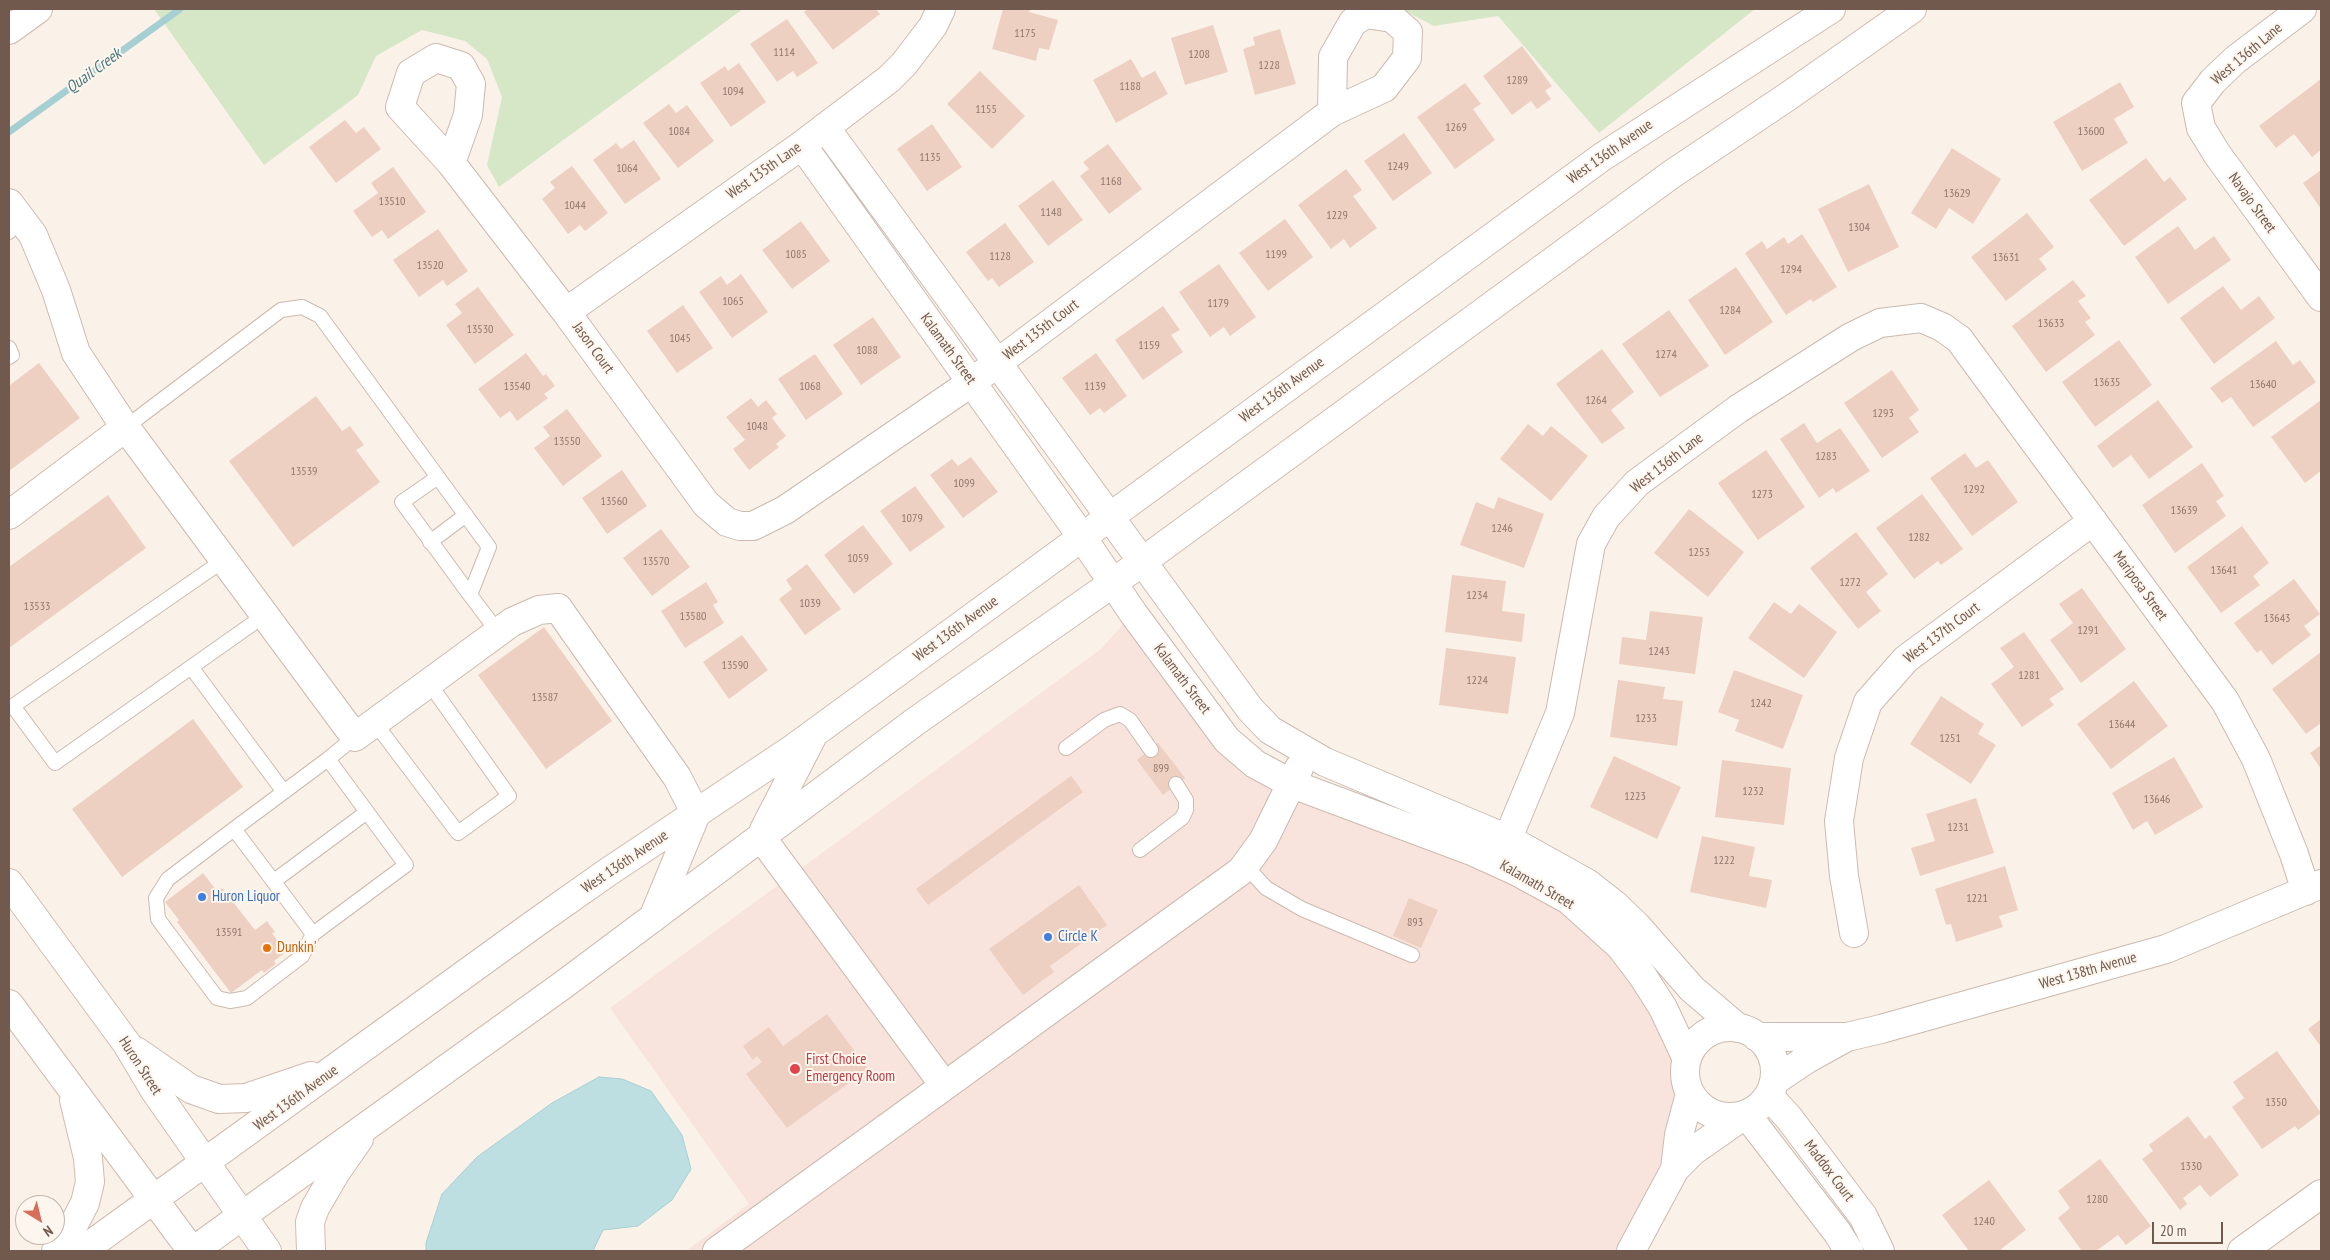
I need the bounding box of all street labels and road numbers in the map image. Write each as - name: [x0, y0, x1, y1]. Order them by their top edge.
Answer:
- street label: West 136th Lane: [2208, 19, 2286, 89]
- street label: West 136th Avenue: [1564, 116, 1656, 188]
- street label: West 135th Lane: [723, 139, 805, 203]
- street label: Navajo Street: [2224, 169, 2280, 237]
- street label: West 135th Court: [1000, 296, 1082, 364]
- street label: Kalamath Street: [916, 310, 980, 388]
- street label: Jason Court: [568, 319, 618, 377]
- street label: West 136th Avenue: [1236, 353, 1328, 427]
- street label: West 136th Lane: [1627, 429, 1707, 497]
- street label: Mariposa Street: [2109, 548, 2171, 624]
- street label: West 136th Avenue: [910, 592, 1002, 666]
- street label: West 137th Court: [1901, 599, 1983, 667]
- street label: Kalamath Street: [1150, 640, 1214, 718]
- street label: West 136th Avenue: [578, 827, 672, 897]
- street label: Kalamath Street: [1496, 856, 1578, 914]
- street label: West 138th Avenue: [2037, 949, 2139, 993]
- street label: Huron Street: [114, 1033, 166, 1099]
- street label: West 136th Avenue: [250, 1061, 342, 1135]
- street label: Maddox Court: [1800, 1137, 1858, 1205]

